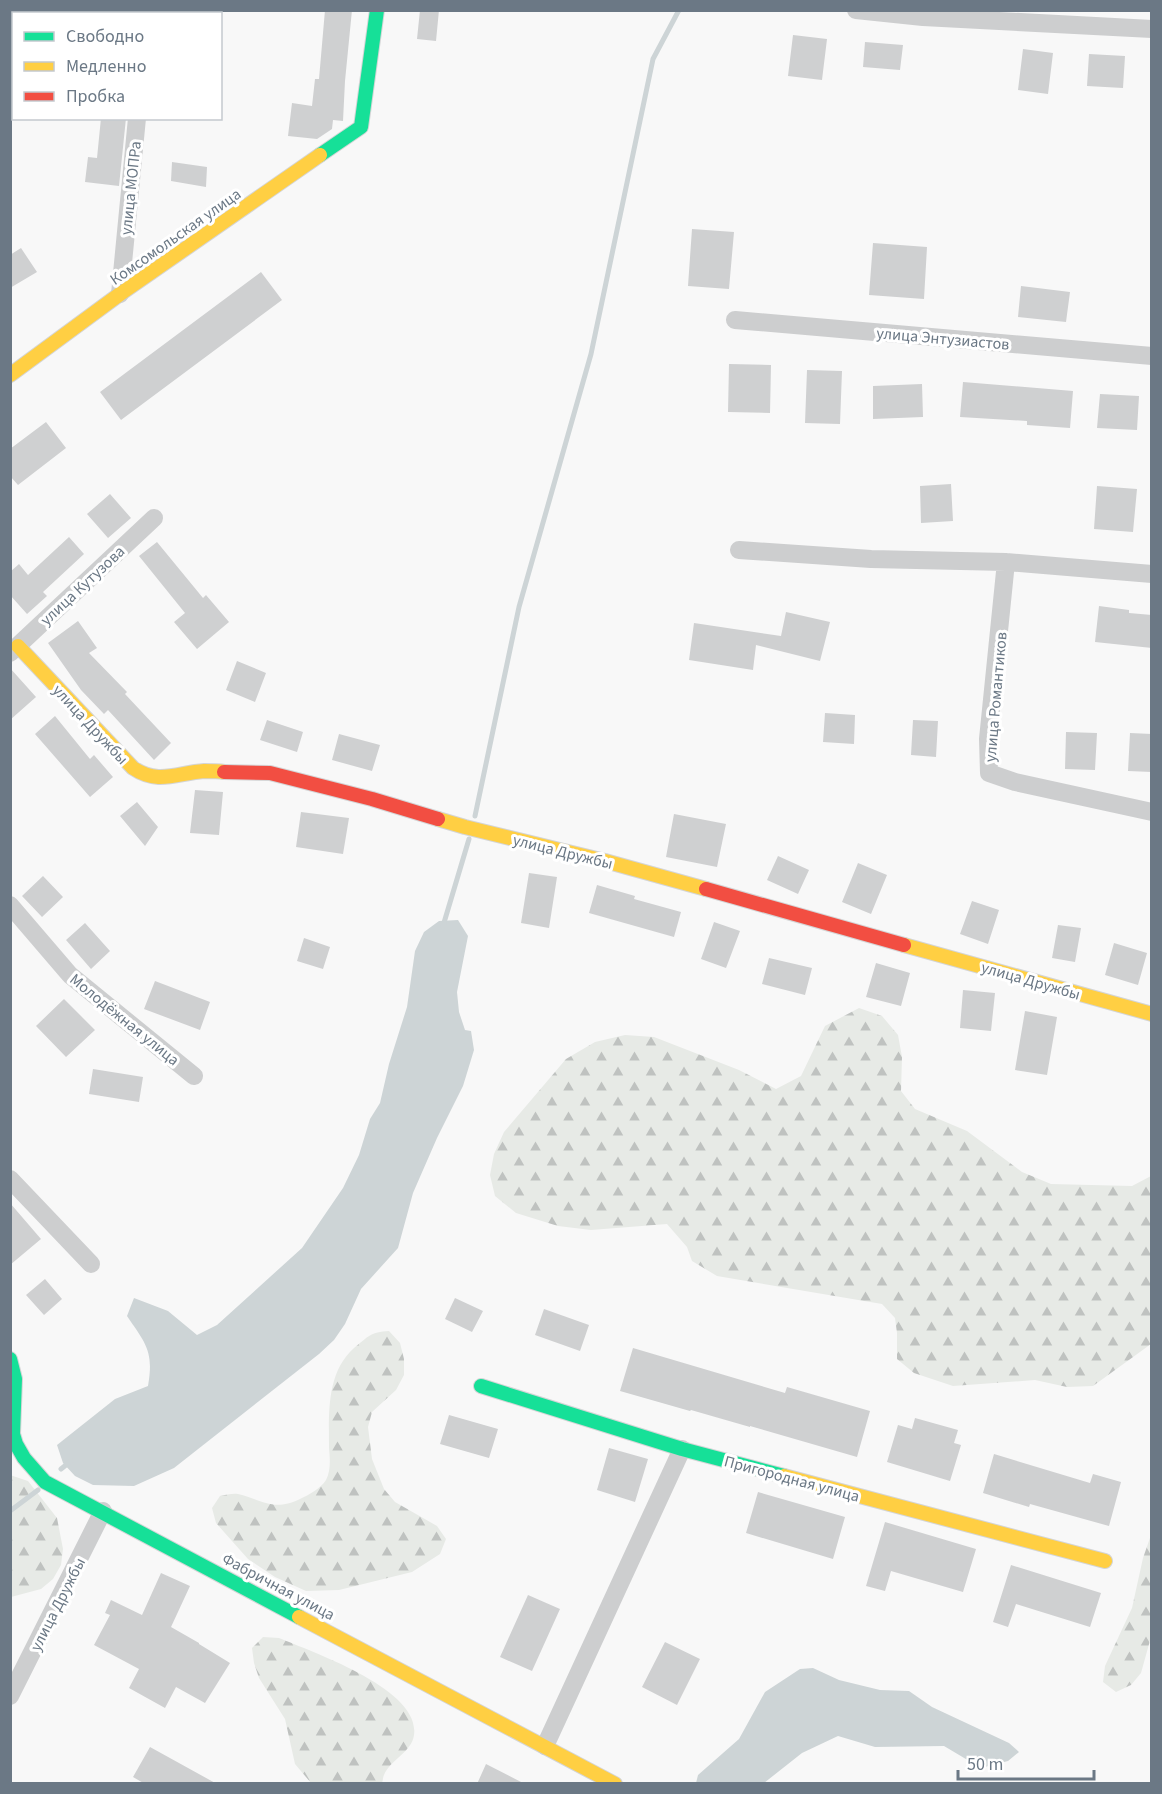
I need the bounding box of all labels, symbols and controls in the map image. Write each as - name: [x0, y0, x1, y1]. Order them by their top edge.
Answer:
- legend: [12, 12, 222, 120]
- text: Свободно: [66, 24, 144, 49]
- text: Медленно: [66, 54, 146, 79]
- text: Пробка: [66, 84, 125, 109]
- street label: улица МОПРа: [115, 140, 147, 236]
- street label: Комсомольская улица: [106, 183, 245, 290]
- street label: улица Энтузиастов: [876, 322, 1010, 356]
- street label: улица Кутузова: [36, 541, 130, 631]
- street label: улица Романтиков: [979, 631, 1013, 763]
- street label: улица Дружбы: [47, 680, 133, 770]
- street label: улица Дружбы: [510, 829, 615, 875]
- street label: улица Дружбы: [979, 956, 1083, 1006]
- street label: Молодёжная улица: [65, 969, 184, 1071]
- street label: Пригородная улица: [722, 1450, 862, 1508]
- street label: Фабричная улица: [218, 1548, 339, 1626]
- street label: улица Дружбы: [25, 1554, 91, 1655]
- scale bar: [958, 1743, 1094, 1781]
- text: 50 m: [967, 1752, 1003, 1777]

